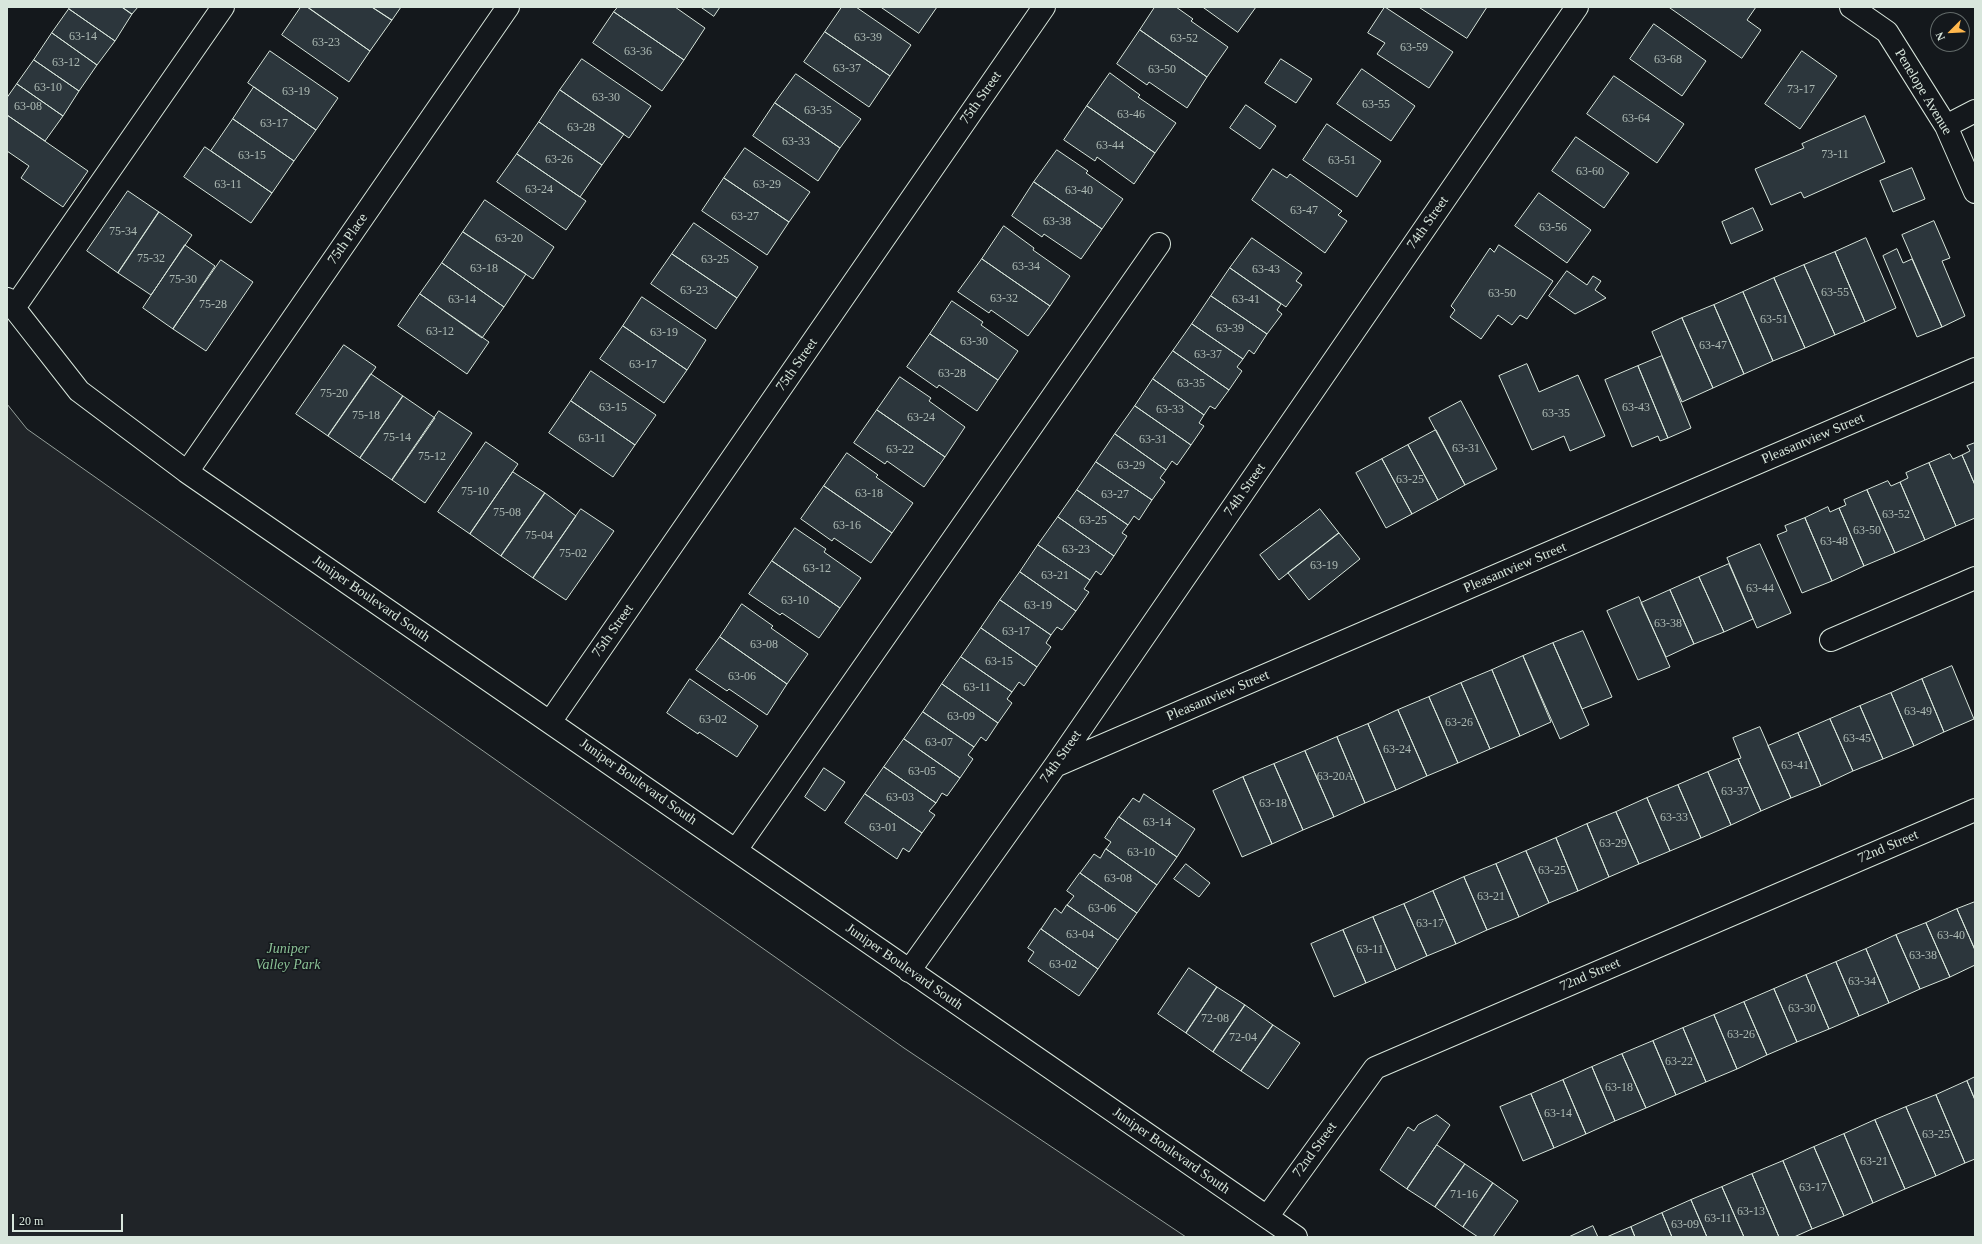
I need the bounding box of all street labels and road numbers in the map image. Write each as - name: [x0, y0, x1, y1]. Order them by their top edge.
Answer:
- street label: Penelope Avenue: [1891, 46, 1955, 138]
- street label: 75th Street: [957, 68, 1005, 128]
- street label: 74th Street: [1404, 193, 1452, 253]
- street label: 75th Place: [324, 210, 372, 268]
- street label: 75th Street: [773, 335, 821, 395]
- street label: Pleasantview Street: [1759, 410, 1867, 468]
- street label: 74th Street: [1221, 460, 1269, 520]
- street label: Pleasantview Street: [1461, 539, 1569, 597]
- street label: Juniper Boulevard South: [309, 552, 433, 646]
- street label: 75th Street: [589, 601, 637, 661]
- street label: Pleasantview Street: [1164, 667, 1272, 725]
- street label: 74th Street: [1037, 727, 1085, 787]
- street label: Juniper Boulevard South: [576, 735, 700, 829]
- street label: 72nd Street: [1855, 827, 1921, 867]
- street label: Juniper Boulevard South: [842, 920, 966, 1014]
- street label: 72nd Street: [1557, 955, 1623, 995]
- street label: Juniper Boulevard South: [1109, 1104, 1233, 1198]
- street label: 72nd Street: [1289, 1119, 1341, 1181]

